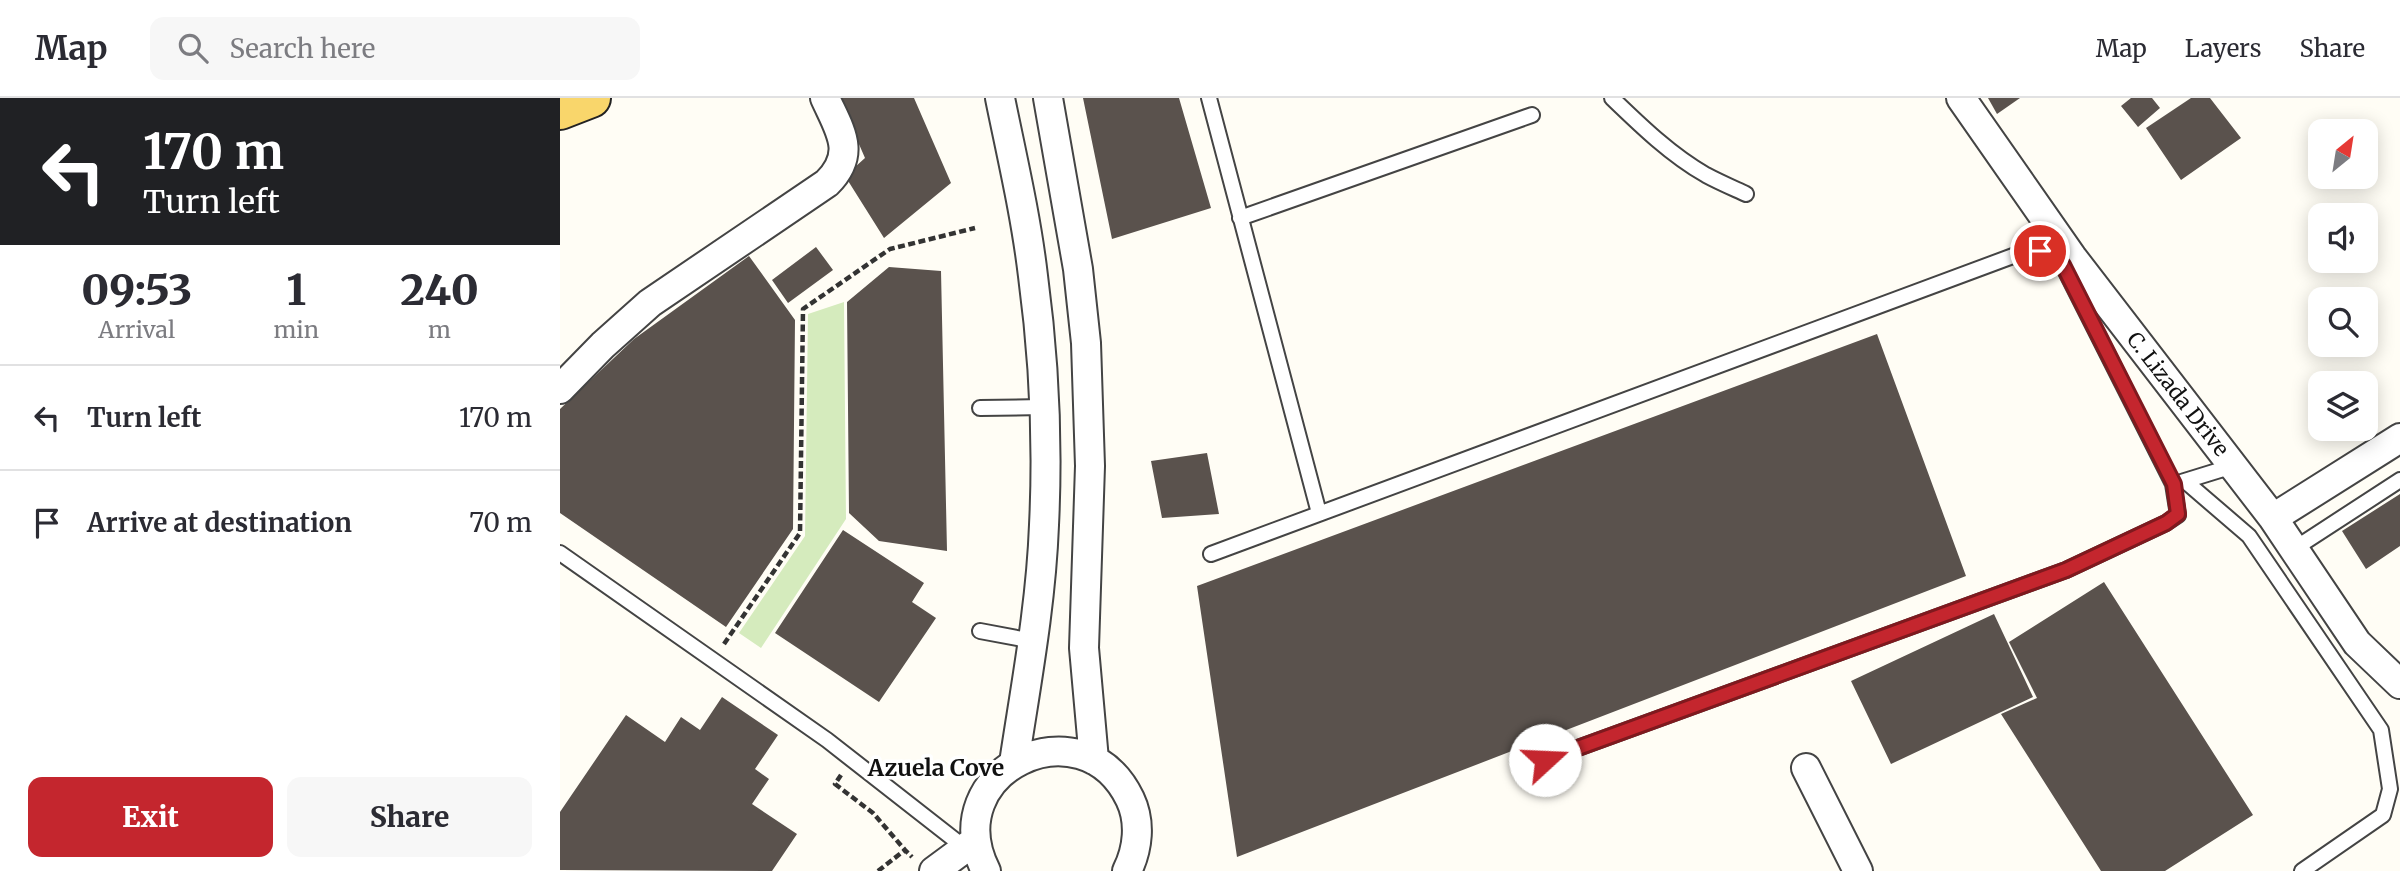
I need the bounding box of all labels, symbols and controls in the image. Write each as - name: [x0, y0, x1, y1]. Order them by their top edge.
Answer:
- search box: [150, 17, 640, 80]
- text: Map: [35, 28, 108, 69]
- icon: search: [174, 29, 212, 67]
- text: Search here: [230, 32, 375, 65]
- text: Map: [2096, 33, 2147, 64]
- text: Layers: [2185, 33, 2261, 64]
- text: Share: [2299, 33, 2365, 64]
- north arrow: [2308, 119, 2378, 189]
- map controls: [2308, 119, 2378, 441]
- text: 170 m: [143, 121, 284, 182]
- icon: left: [28, 126, 119, 217]
- text: Turn left: [143, 182, 280, 222]
- button: sound: [2308, 203, 2378, 273]
- pin: [2010, 221, 2070, 281]
- icon: arrive: [2021, 232, 2059, 270]
- text: 09:53: [81, 264, 192, 316]
- text: 1: [286, 264, 306, 316]
- text: 240: [400, 264, 479, 316]
- button: search: [2308, 287, 2378, 357]
- text: Arrival: [98, 315, 175, 344]
- text: min: [273, 315, 319, 344]
- text: m: [428, 315, 451, 344]
- street label: C. Lizada Drive: [2121, 326, 2235, 462]
- button: layers: [2308, 371, 2378, 441]
- icon: left: [28, 399, 66, 437]
- text: Turn left: [87, 401, 201, 434]
- text: 170 m: [459, 401, 532, 434]
- icon: arrive: [28, 504, 66, 542]
- text: Arrive at destination: [87, 506, 352, 539]
- text: 70 m: [469, 506, 532, 539]
- position arrow: [1508, 723, 1582, 797]
- district label: Azuela Cove: [867, 753, 1004, 782]
- button: Exit: [28, 777, 273, 857]
- button: Share: [287, 777, 532, 857]

